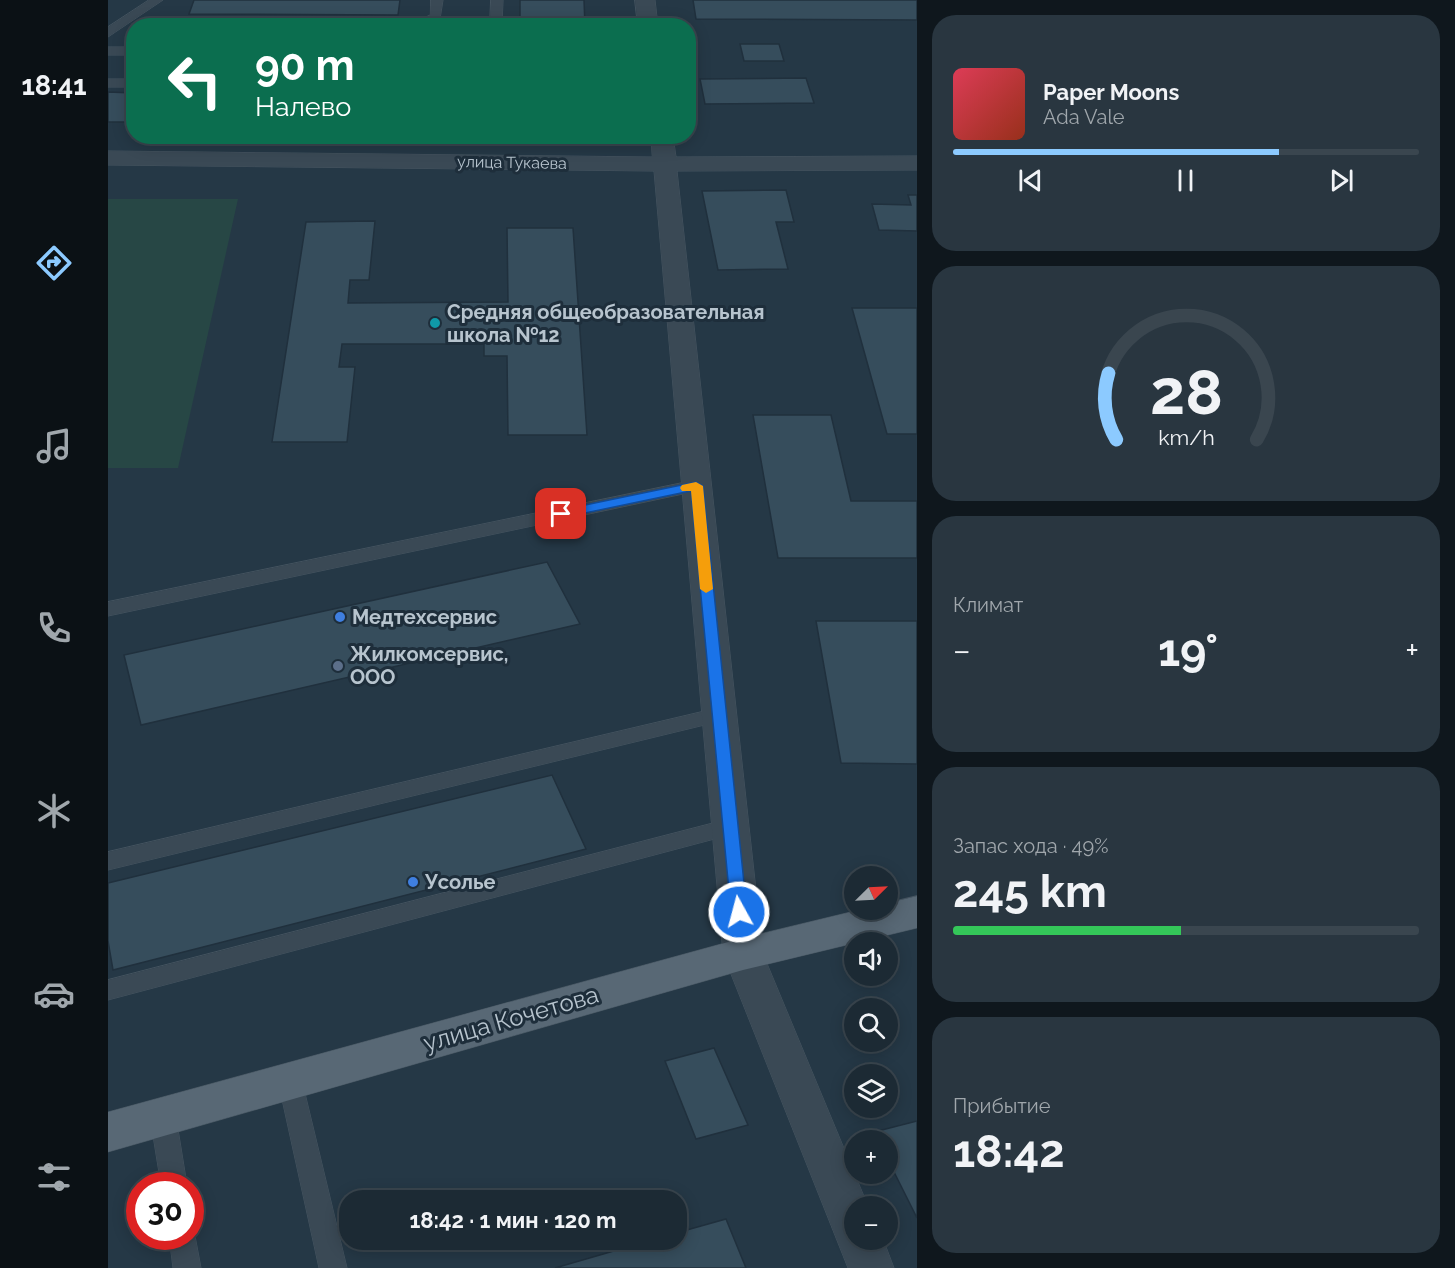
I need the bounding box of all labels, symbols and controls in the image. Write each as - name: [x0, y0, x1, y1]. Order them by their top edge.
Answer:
- text: 90 m: [255, 41, 355, 90]
- icon: left: [156, 42, 234, 120]
- text: 18:41: [21, 70, 87, 101]
- text: Paper Moons: [1043, 79, 1179, 105]
- text: Налево: [255, 91, 351, 122]
- text: Ada Vale: [1043, 105, 1125, 129]
- street label: улица Тукаева: [457, 152, 567, 173]
- icon: previous: [1014, 164, 1047, 197]
- icon: pause: [1169, 164, 1202, 197]
- icon: next: [1325, 164, 1358, 197]
- icon: directions: [33, 242, 75, 284]
- place label: Средняя общеобразовательная школа №12: [447, 300, 764, 347]
- marker: Средняя общеобразовательная школа №12: [428, 316, 442, 330]
- text: 28: [1150, 356, 1222, 430]
- icon: music: [33, 425, 75, 467]
- text: km/h: [1158, 426, 1214, 451]
- pin: [535, 488, 586, 539]
- icon: arrive: [544, 497, 577, 530]
- text: Климат: [953, 593, 1023, 617]
- place label: Медтехсервис: [352, 605, 497, 629]
- icon: phone: [33, 607, 75, 649]
- marker: Медтехсервис: [333, 610, 347, 624]
- text: 19°: [1158, 624, 1218, 677]
- text: −: [953, 631, 971, 670]
- text: +: [1405, 631, 1419, 670]
- place label: Жилкомсервис, ООО: [350, 642, 509, 689]
- marker: Жилкомсервис, ООО: [331, 659, 345, 673]
- icon: climate: [33, 790, 75, 832]
- text: Запас хода · 49%: [953, 834, 1109, 858]
- text: 245 km: [953, 865, 1107, 918]
- north arrow: [844, 866, 898, 920]
- map controls: [844, 866, 898, 1250]
- place label: Усолье: [424, 870, 496, 894]
- marker: Усолье: [406, 875, 420, 889]
- position arrow: [707, 880, 771, 944]
- button: sound: [844, 932, 898, 986]
- icon: car: [33, 973, 75, 1015]
- street label: улица Кочетова: [420, 980, 602, 1057]
- button: search: [844, 998, 898, 1052]
- button: layers: [844, 1064, 898, 1118]
- text: Прибытие: [953, 1094, 1050, 1118]
- text: 18:42: [953, 1125, 1065, 1178]
- button: +: [844, 1130, 898, 1184]
- icon: filters: [33, 1156, 75, 1198]
- speed limit sign: 30: [126, 1172, 204, 1250]
- button: −: [844, 1196, 898, 1250]
- text: 18:42 · 1 мин · 120 m: [409, 1207, 617, 1233]

